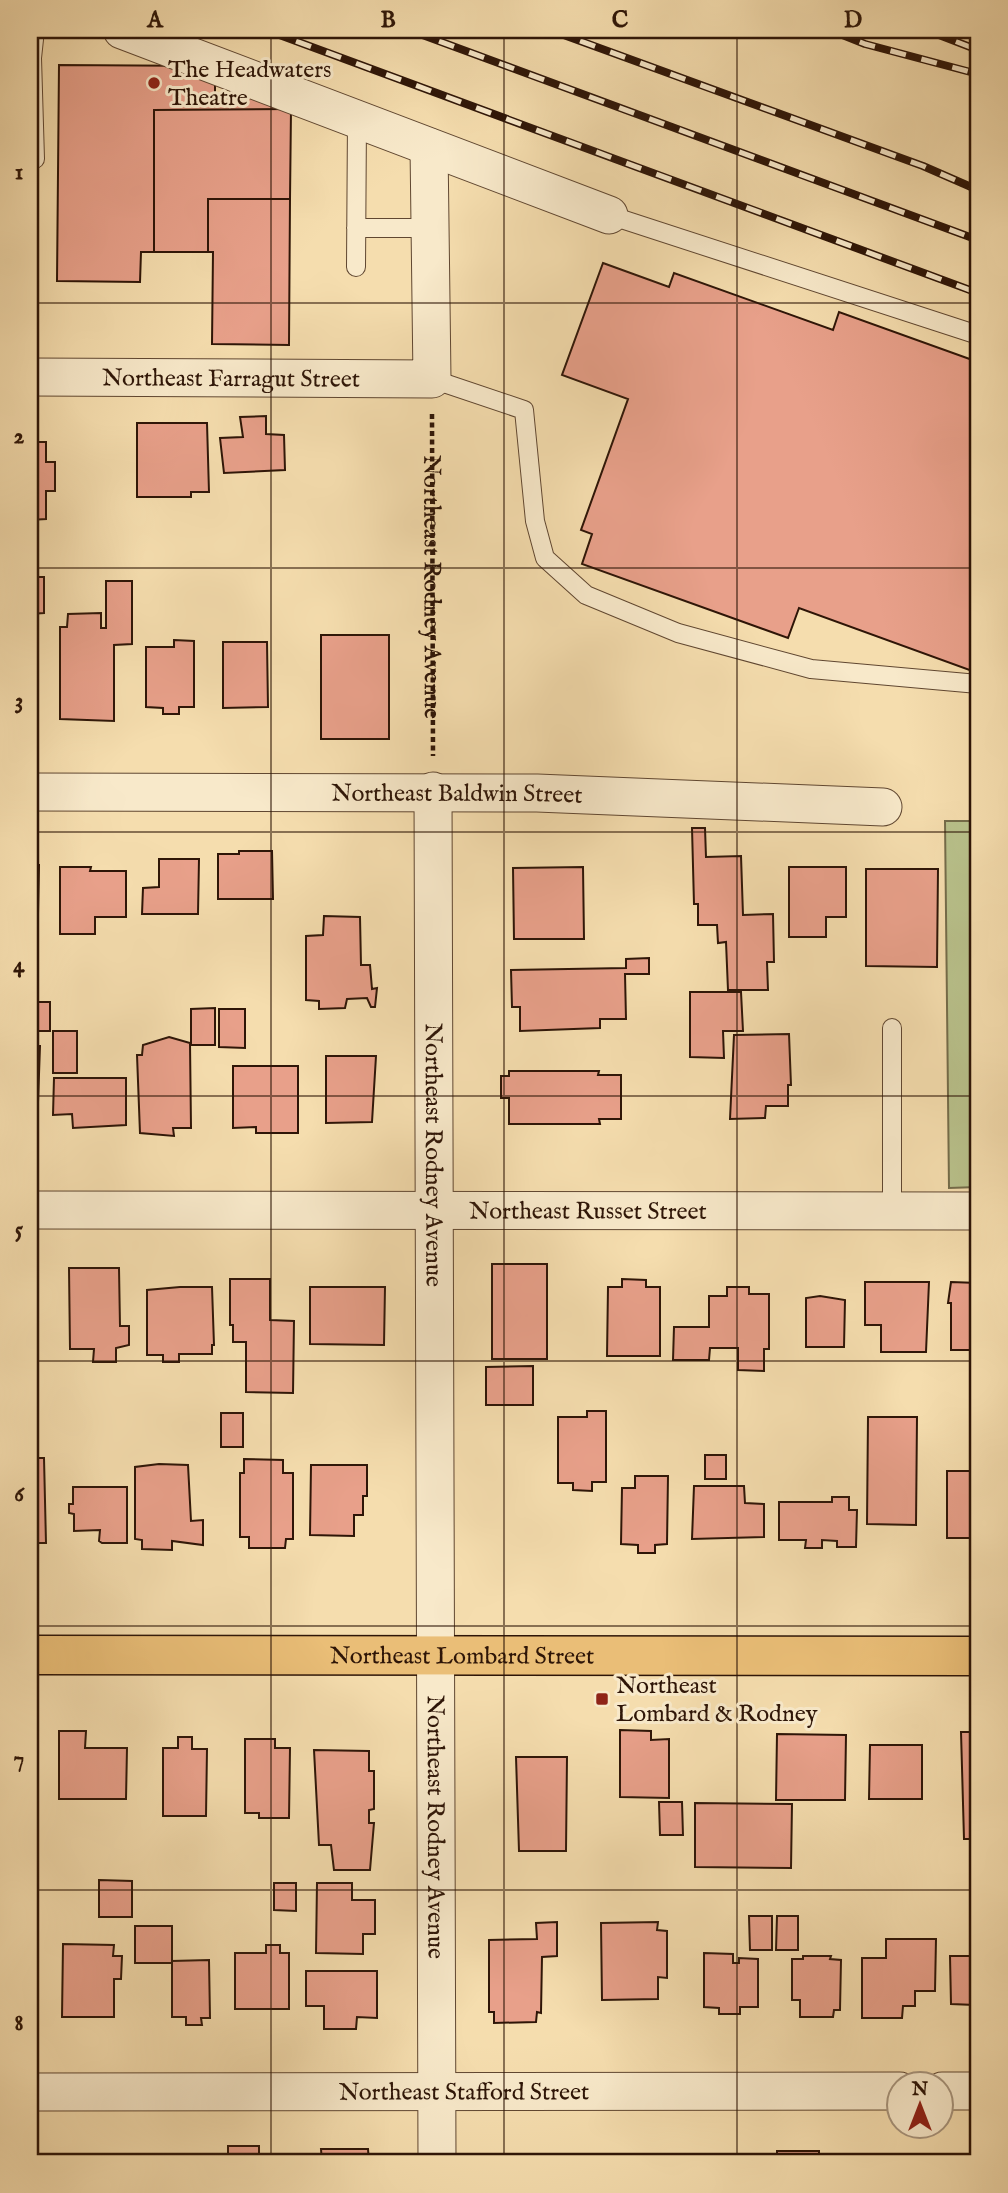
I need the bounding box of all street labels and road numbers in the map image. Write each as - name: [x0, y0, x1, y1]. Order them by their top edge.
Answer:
- street label: Northeast Farragut Street: [102, 363, 360, 396]
- street label: Northeast Rodney Avenue: [415, 455, 447, 719]
- street label: Northeast Baldwin Street: [331, 779, 583, 812]
- street label: Northeast Rodney Avenue: [417, 1023, 448, 1287]
- street label: Northeast Russet Street: [469, 1196, 707, 1228]
- street label: Northeast Lombard Street: [330, 1641, 594, 1673]
- street label: Northeast Rodney Avenue: [419, 1695, 450, 1959]
- street label: Northeast Stafford Street: [339, 2077, 589, 2109]

